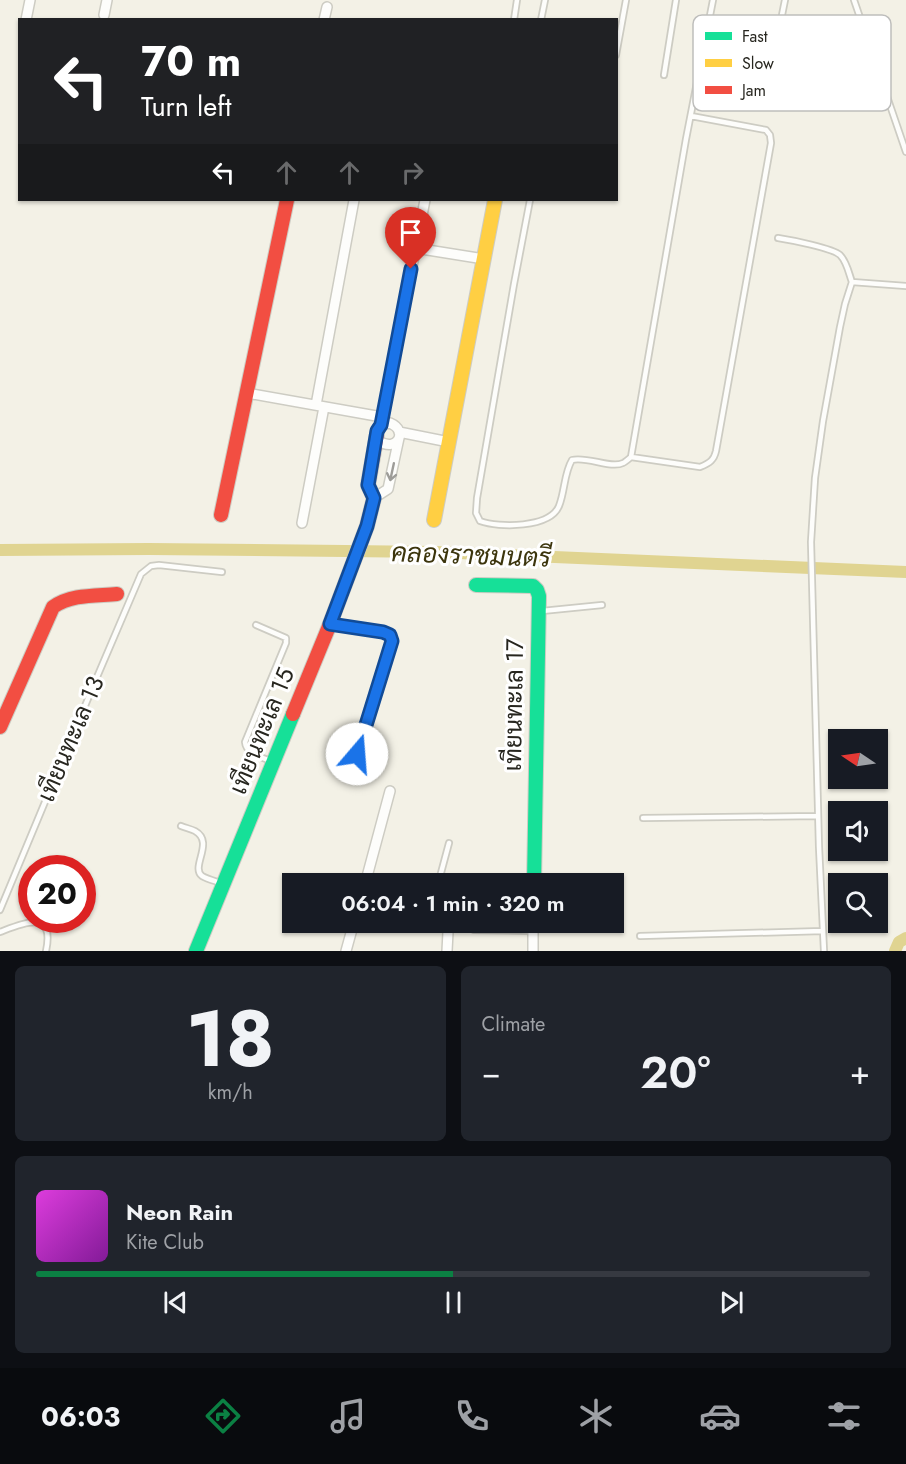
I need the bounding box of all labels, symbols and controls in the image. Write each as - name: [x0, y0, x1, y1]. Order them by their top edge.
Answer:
- legend: [693, 15, 891, 111]
- text: Fast: [742, 25, 768, 48]
- text: 70 m: [141, 31, 241, 92]
- icon: left: [42, 42, 120, 120]
- text: Slow: [742, 52, 774, 75]
- text: Jam: [740, 79, 766, 102]
- text: Turn left: [141, 87, 231, 126]
- icon: left: [207, 156, 240, 189]
- icon: ahead: [270, 156, 303, 189]
- icon: ahead: [333, 156, 366, 189]
- icon: right: [396, 156, 429, 189]
- pin: [385, 207, 436, 269]
- icon: arrive: [394, 216, 427, 249]
- one-way arrow: [386, 462, 397, 481]
- water label: คลองราชมนตรี: [391, 533, 553, 577]
- street label: เทียนทะเล 17: [495, 638, 532, 772]
- street label: เทียนทะเล 15: [220, 662, 303, 799]
- street label: เทียนทะเล 13: [28, 671, 113, 807]
- position arrow: [325, 722, 389, 786]
- north arrow: [828, 729, 888, 789]
- map controls: [828, 729, 888, 933]
- button: sound: [828, 801, 888, 861]
- speed limit sign: 20: [18, 855, 96, 933]
- button: search: [828, 873, 888, 933]
- text: 06:04 · 1 min · 320 m: [341, 887, 565, 919]
- text: 18: [186, 983, 275, 1095]
- text: Climate: [482, 1010, 545, 1039]
- text: 20°: [640, 1040, 711, 1105]
- text: −: [482, 1049, 501, 1096]
- text: +: [850, 1049, 870, 1096]
- text: km/h: [208, 1078, 253, 1107]
- text: Neon Rain: [126, 1196, 233, 1228]
- text: Kite Club: [126, 1228, 204, 1257]
- icon: previous: [159, 1286, 192, 1319]
- icon: pause: [437, 1286, 470, 1319]
- icon: next: [715, 1286, 748, 1319]
- icon: directions: [202, 1395, 244, 1437]
- icon: music: [327, 1395, 369, 1437]
- icon: phone: [451, 1395, 493, 1437]
- icon: climate: [575, 1395, 617, 1437]
- icon: car: [699, 1395, 741, 1437]
- icon: filters: [823, 1395, 865, 1437]
- text: 06:03: [41, 1397, 120, 1436]

